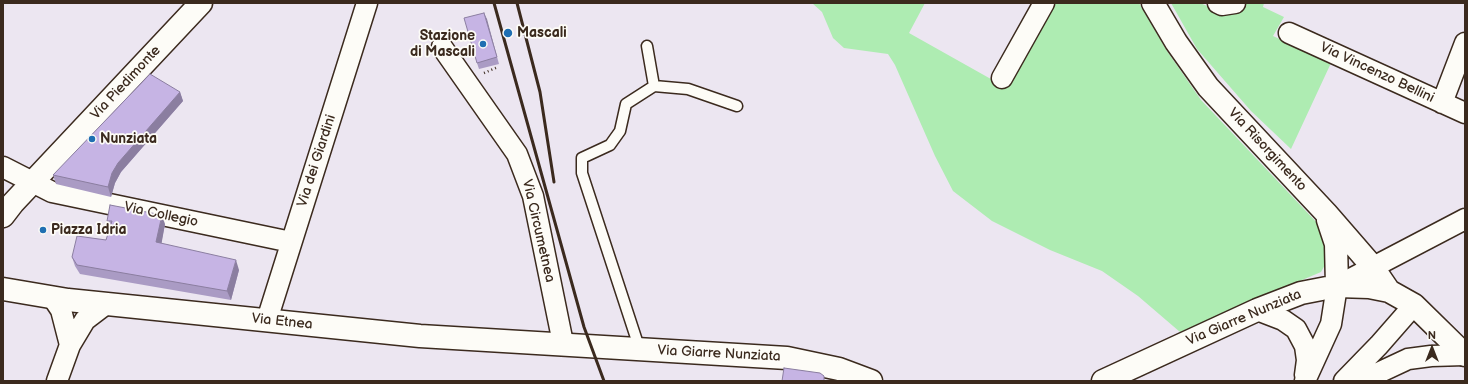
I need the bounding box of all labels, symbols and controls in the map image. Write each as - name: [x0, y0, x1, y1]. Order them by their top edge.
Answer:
- place label: Mascali: [517, 25, 567, 41]
- marker: Mascali: [502, 27, 514, 39]
- place label: Stazione di Mascali: [410, 28, 475, 60]
- marker: Stazione di Mascali: [478, 39, 488, 49]
- street label: Via Vincenzo Bellini: [1317, 39, 1437, 107]
- street label: Via Piedimonte: [87, 43, 165, 123]
- street label: Via Risorgimento: [1224, 105, 1310, 195]
- street label: Via dei Giardini: [294, 113, 340, 209]
- place label: Nunziata: [100, 131, 157, 147]
- marker: Nunziata: [87, 134, 97, 144]
- street label: Via Circumetnea: [518, 178, 558, 284]
- street label: Via Collegio: [122, 199, 200, 231]
- place label: Piazza Idria: [51, 222, 126, 238]
- marker: Piazza Idria: [38, 225, 48, 235]
- street label: Via Giarre Nunziata: [1184, 286, 1304, 350]
- street label: Via Etnea: [251, 310, 313, 334]
- north arrow: [1412, 328, 1452, 368]
- text: N: [1428, 329, 1436, 342]
- street label: Via Giarre Nunziata: [657, 342, 781, 366]

